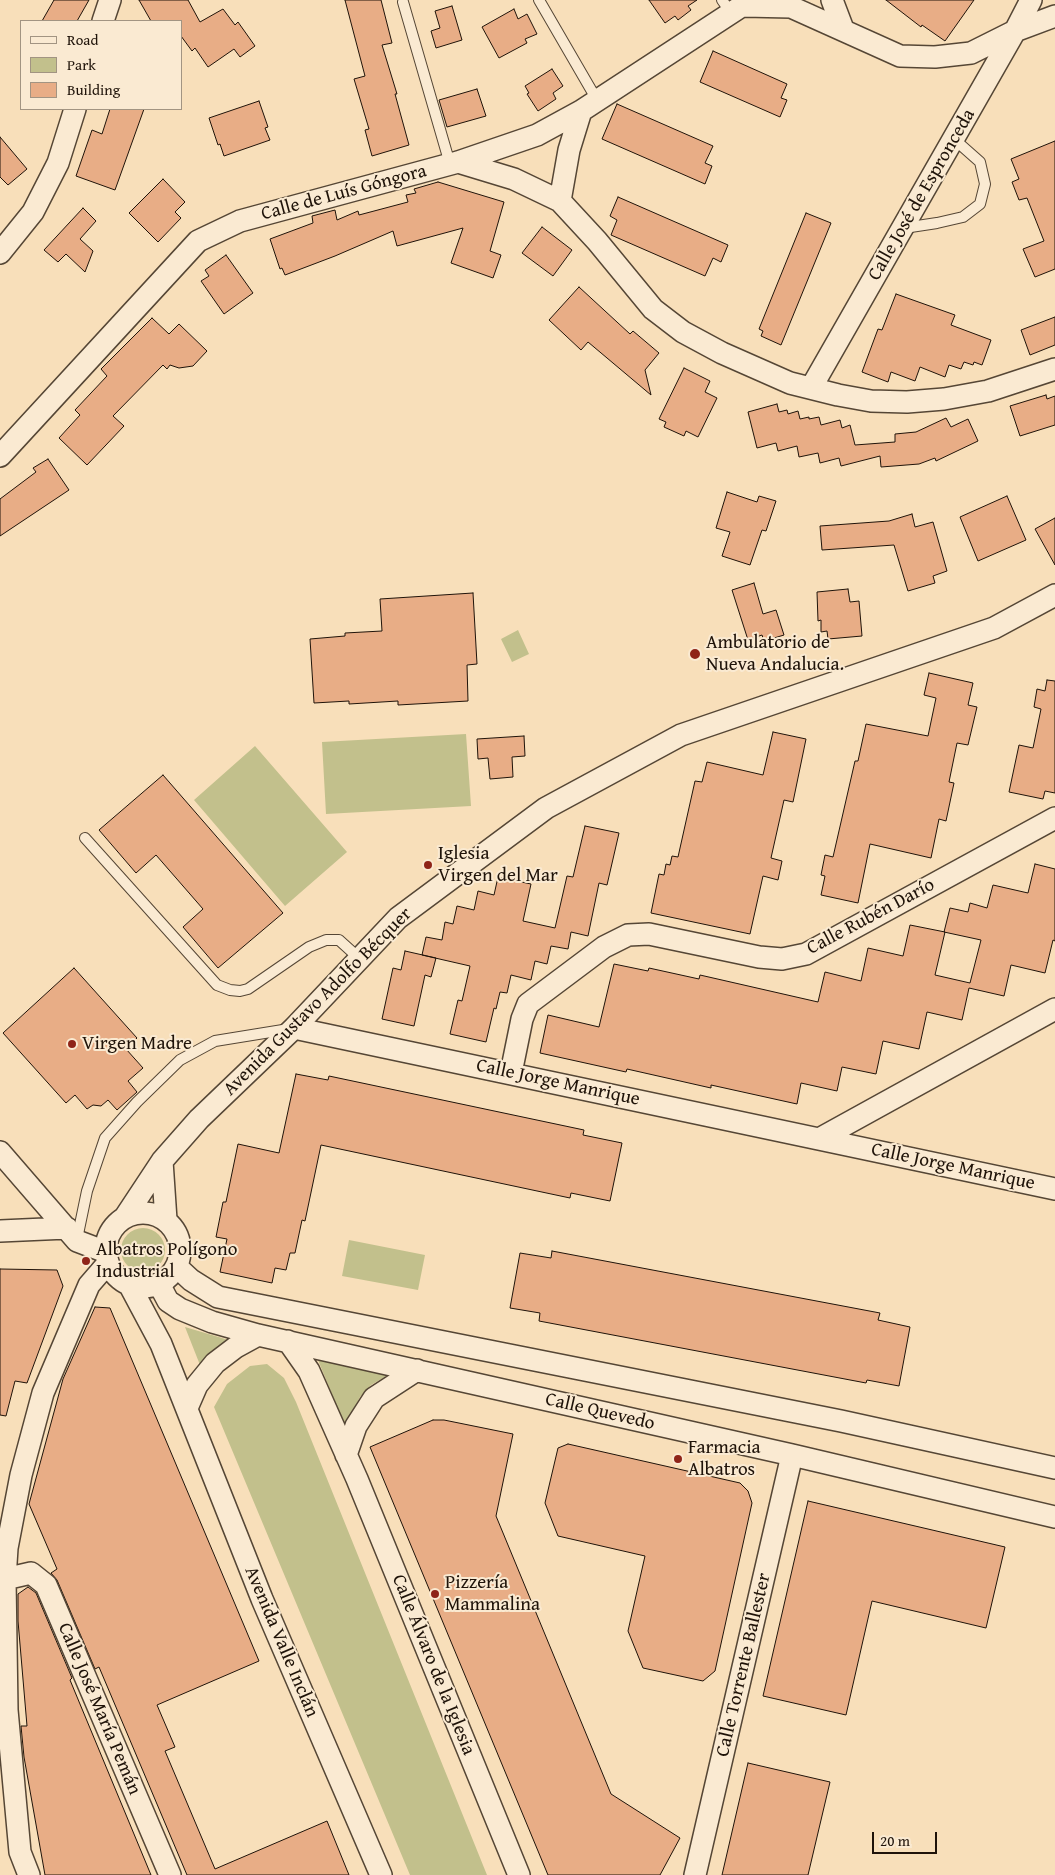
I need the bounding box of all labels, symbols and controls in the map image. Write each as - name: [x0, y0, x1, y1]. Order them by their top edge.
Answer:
- legend: [20, 20, 182, 110]
- text: Road: [67, 29, 98, 50]
- text: Park: [67, 54, 96, 75]
- text: Building: [67, 79, 120, 100]
- street label: Calle José de Espronceda: [864, 105, 980, 285]
- street label: Calle de Luís Góngora: [259, 160, 429, 226]
- place label: Ambulatorio de Nueva Andalucia.: [706, 632, 844, 676]
- marker: Ambulatorio de Nueva Andalucia.: [688, 647, 702, 661]
- place label: Iglesia Virgen del Mar: [438, 843, 558, 887]
- marker: Iglesia Virgen del Mar: [422, 859, 434, 871]
- street label: Calle Rubén Darío: [803, 874, 939, 960]
- street label: Avenida Gustavo Adolfo Bécquer: [219, 903, 417, 1101]
- place label: Virgen Madre: [82, 1033, 192, 1055]
- marker: Virgen Madre: [66, 1038, 78, 1050]
- street label: Calle Jorge Manrique: [474, 1055, 642, 1111]
- street label: Calle Jorge Manrique: [869, 1139, 1037, 1195]
- place label: Albatros Polígono Industrial: [96, 1239, 237, 1283]
- marker: Albatros Polígono Industrial: [80, 1255, 92, 1267]
- street label: Calle Quevedo: [543, 1388, 657, 1436]
- place label: Farmacia Albatros: [688, 1437, 761, 1481]
- marker: Farmacia Albatros: [672, 1453, 684, 1465]
- street label: Avenida Valle Inclán: [239, 1563, 323, 1721]
- street label: Calle Álvaro de la Iglesia: [386, 1571, 480, 1759]
- street label: Calle Torrente Ballester: [712, 1571, 776, 1759]
- place label: Pizzería Mammalina: [445, 1572, 540, 1616]
- marker: Pizzería Mammalina: [429, 1588, 441, 1600]
- street label: Calle José María Pemán: [52, 1620, 146, 1798]
- scale bar: [875, 1822, 940, 1854]
- text: 20 m: [880, 1830, 910, 1851]

